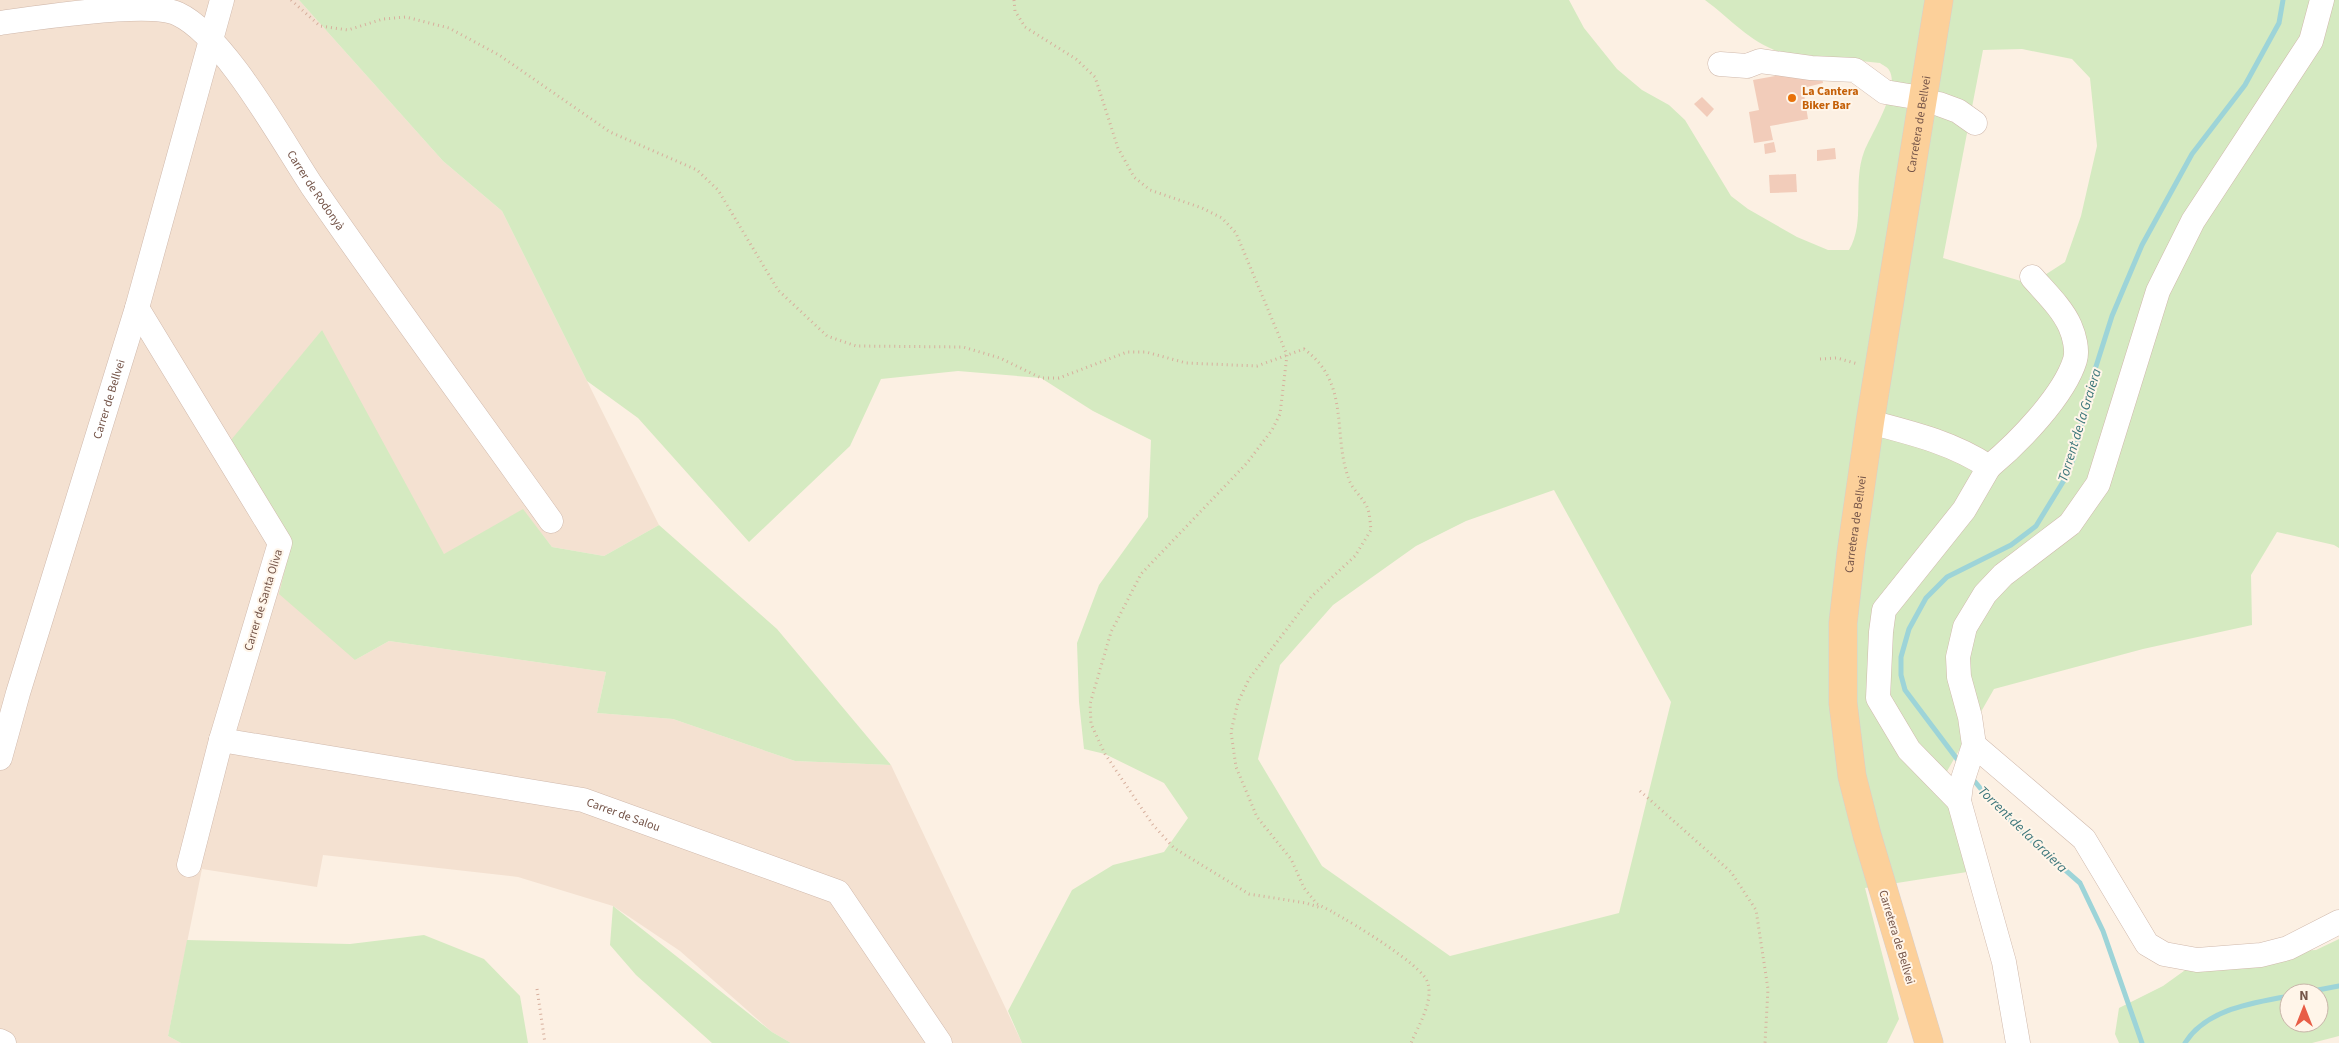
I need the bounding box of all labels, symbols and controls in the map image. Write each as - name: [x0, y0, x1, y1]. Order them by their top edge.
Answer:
- street label: Carretera de Bellvei: [1903, 75, 1935, 174]
- place label: La Cantera Biker Bar: [1802, 83, 1858, 114]
- marker: La Cantera Biker Bar: [1786, 92, 1798, 104]
- street label: Carrer de Rodonyà: [282, 147, 348, 234]
- street label: Carrer de Bellvei: [89, 357, 130, 441]
- water label: Torrent de la Graiera: [2053, 366, 2107, 484]
- street label: Carretera de Bellvei: [1841, 475, 1871, 574]
- street label: Carrer de Santa Oliva: [240, 547, 287, 653]
- water label: Torrent de la Graiera: [1973, 782, 2072, 878]
- street label: Carrer de Salou: [584, 794, 663, 836]
- street label: Carretera de Bellvei: [1874, 888, 1919, 986]
- north arrow: [2279, 983, 2329, 1033]
- text: N: [2299, 986, 2309, 1006]

